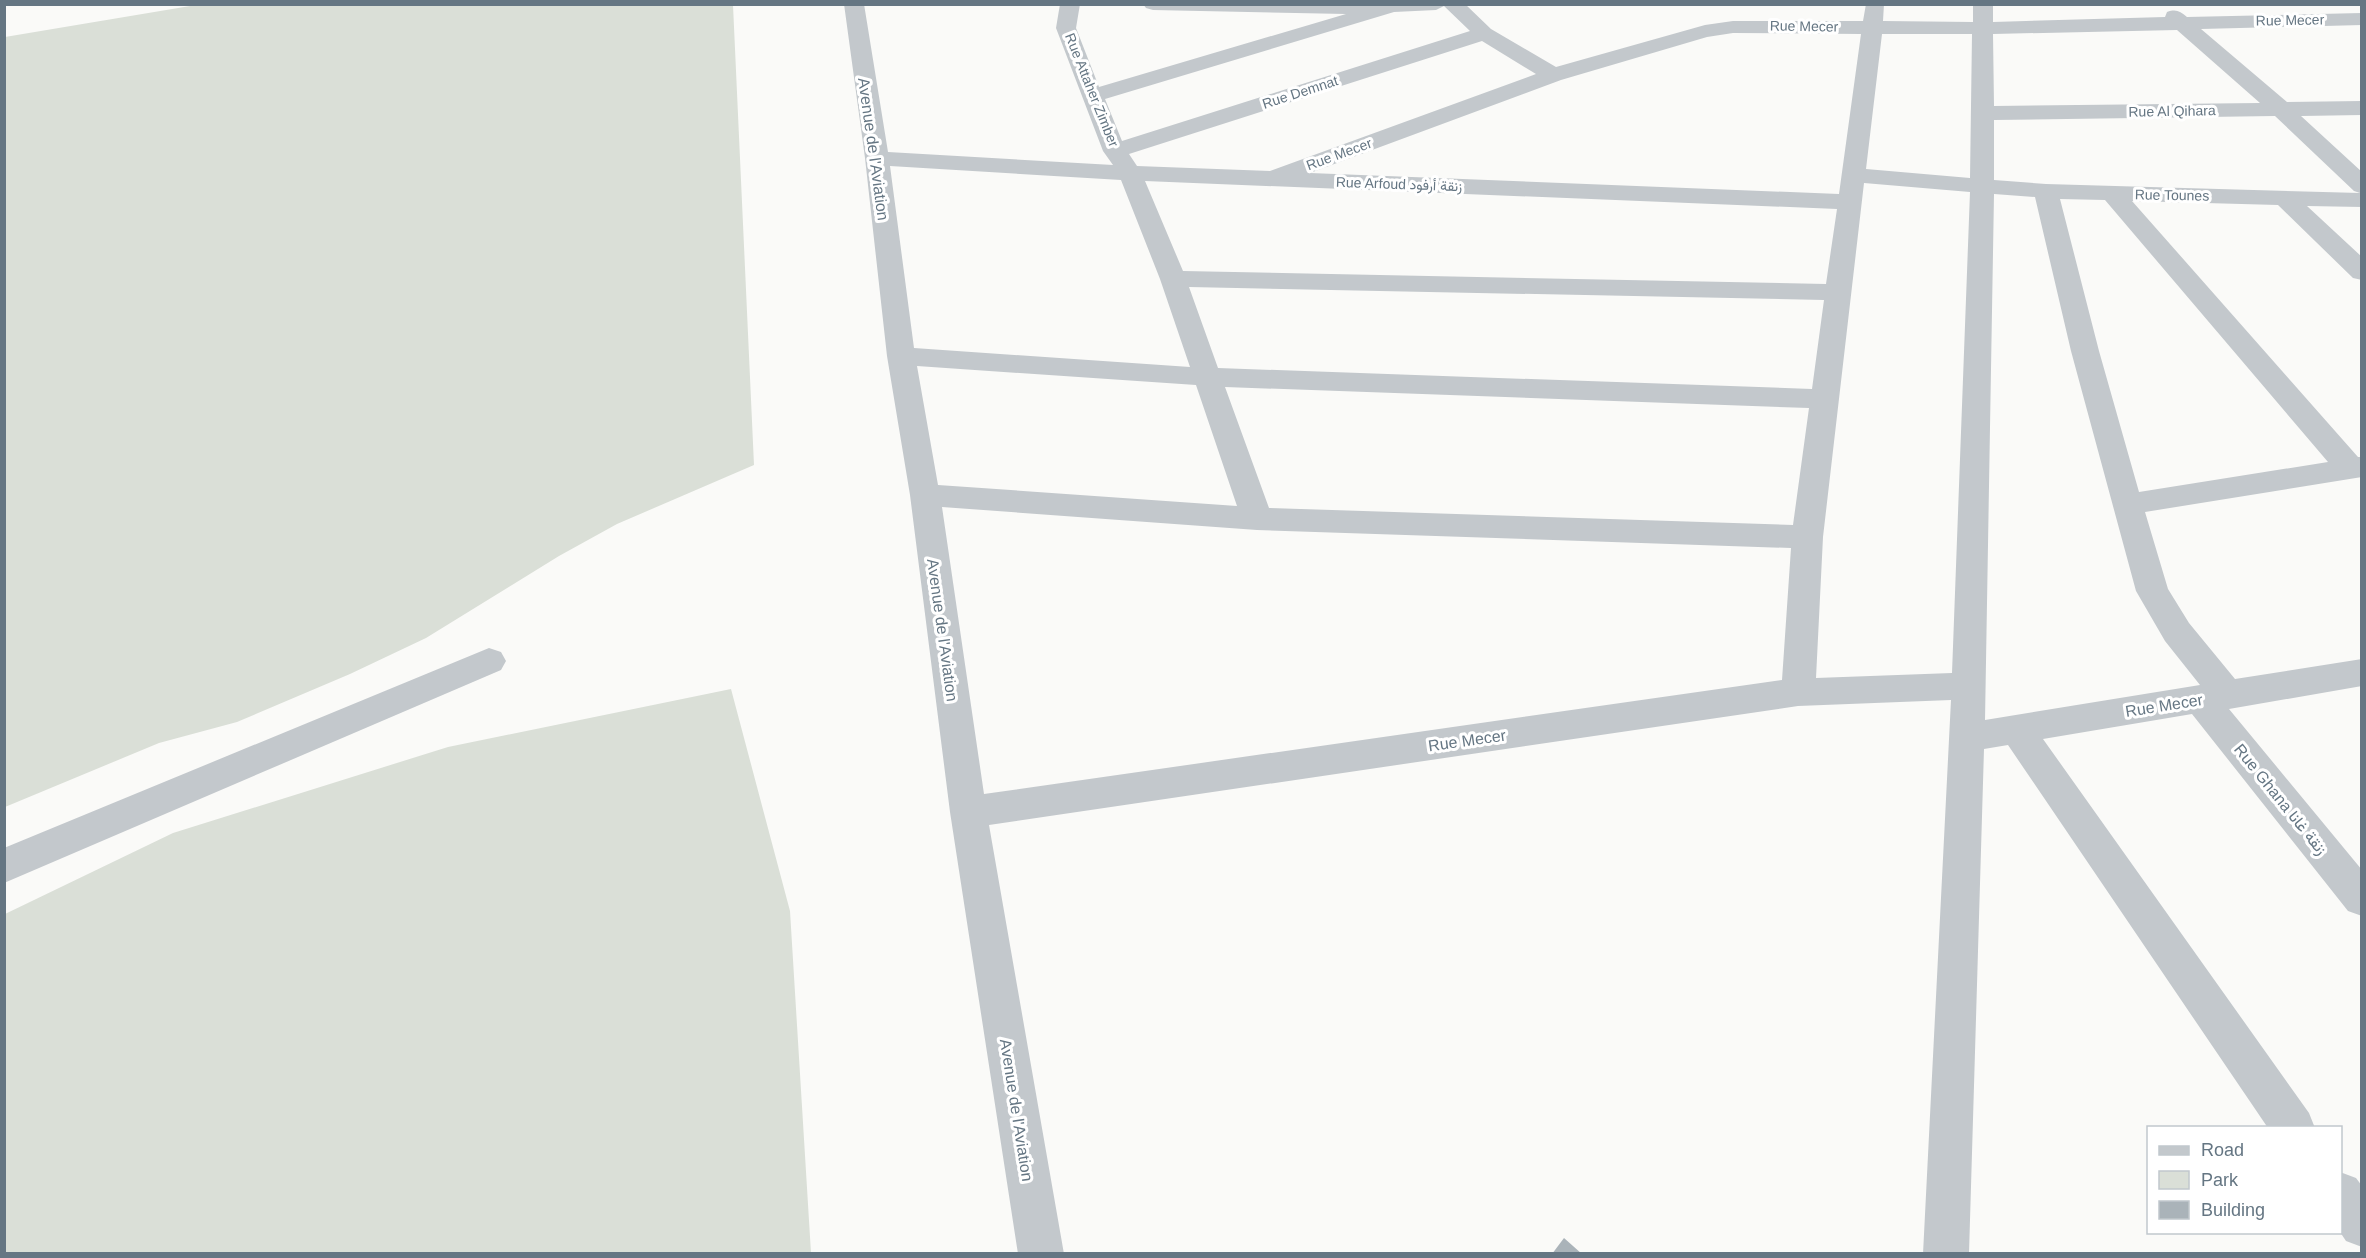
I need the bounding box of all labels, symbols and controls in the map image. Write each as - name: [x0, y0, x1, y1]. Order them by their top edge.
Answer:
- street label: Rue Mecer: [2256, 11, 2325, 29]
- street label: Rue Mecer: [1770, 17, 1839, 35]
- street label: Rue Attaher Zimber: [1062, 31, 1122, 150]
- street label: Rue Demnat: [1260, 72, 1340, 112]
- street label: Avenue de l'Aviation: [855, 77, 892, 222]
- street label: Rue Al Qihara: [2128, 102, 2216, 120]
- street label: Rue Mecer: [1304, 135, 1374, 173]
- street label: Rue Arfoud زنقة أرفود: [1336, 174, 1463, 195]
- street label: Rue Tounes: [2135, 186, 2209, 204]
- street label: Avenue de l'Aviation: [924, 558, 961, 703]
- street label: Rue Mecer: [2124, 691, 2205, 720]
- street label: Rue Mecer: [1427, 727, 1508, 754]
- street label: Rue Ghana زنقة غانا: [2229, 741, 2330, 859]
- street label: Avenue de l'Aviation: [997, 1038, 1036, 1182]
- legend: [2147, 1126, 2342, 1234]
- text: Road: [2201, 1140, 2244, 1160]
- text: Park: [2201, 1170, 2239, 1190]
- text: Building: [2201, 1200, 2265, 1220]

